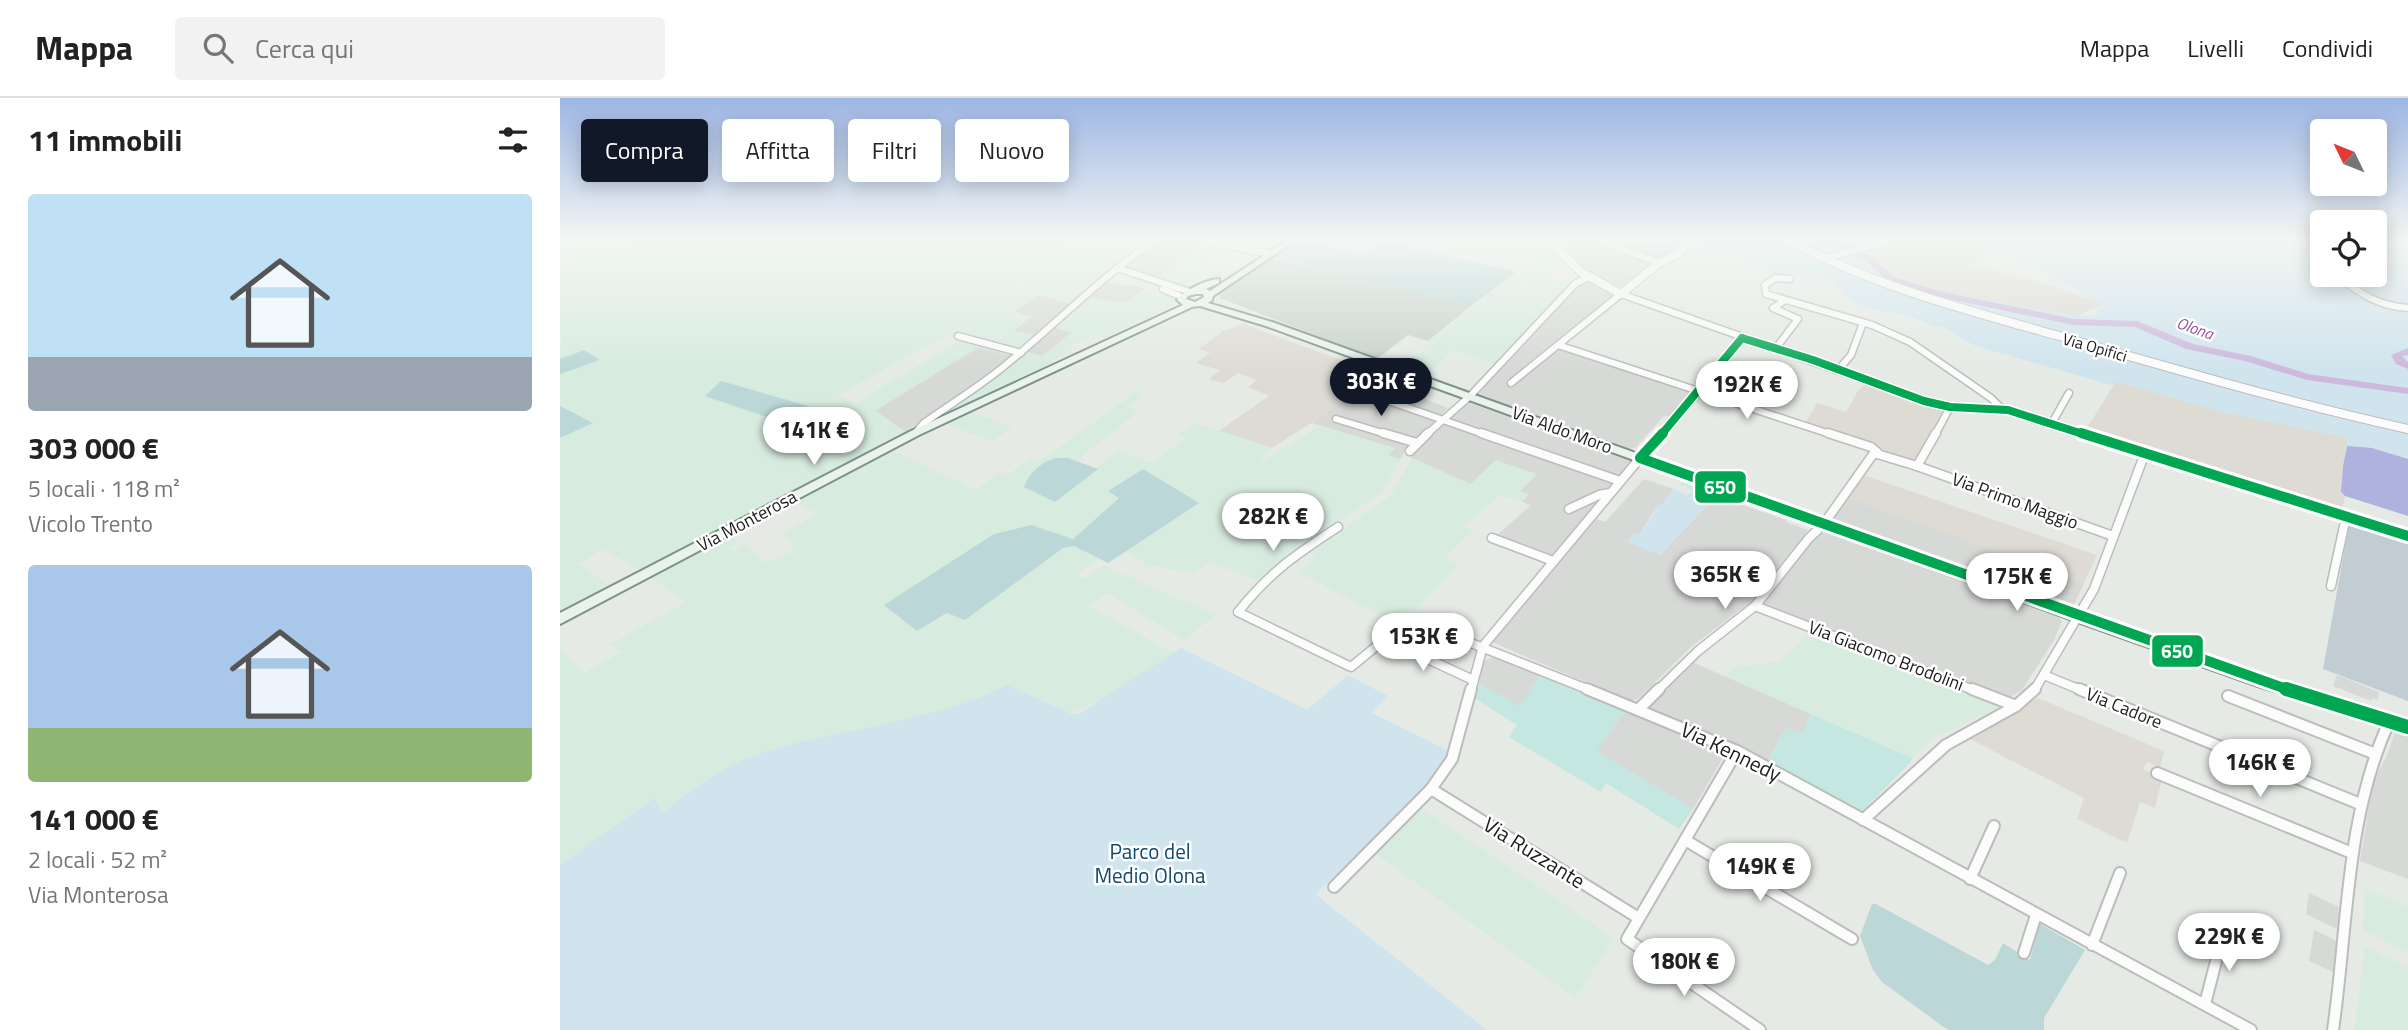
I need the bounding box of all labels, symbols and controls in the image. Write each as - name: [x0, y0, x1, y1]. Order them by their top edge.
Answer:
- search box: [175, 17, 665, 80]
- text: Mappa: [35, 23, 133, 73]
- icon: search: [199, 29, 237, 67]
- text: Cerca qui: [255, 29, 354, 68]
- text: Mappa: [2080, 30, 2149, 66]
- text: Livelli: [2187, 30, 2244, 66]
- text: Condividi: [2282, 30, 2373, 66]
- text: 11 immobili: [28, 117, 182, 163]
- chip: Compra: [581, 119, 708, 182]
- chip: Affitta: [722, 119, 834, 182]
- chip: Filtri: [848, 119, 941, 182]
- chip: Nuovo: [955, 119, 1069, 182]
- north arrow: [2310, 119, 2387, 196]
- map controls: [2310, 119, 2387, 287]
- icon: filters: [494, 121, 532, 159]
- button: locate: [2310, 210, 2387, 287]
- icon: home: [217, 240, 343, 366]
- water label: Olona: [2173, 311, 2218, 346]
- street label: Via Opifici: [2060, 326, 2130, 368]
- pin: 303K €: [1324, 358, 1438, 418]
- pin: 192K €: [1690, 362, 1804, 421]
- text: 303K €: [1346, 363, 1416, 398]
- text: 192K €: [1712, 366, 1782, 401]
- street label: Via Aldo Moro: [1508, 399, 1616, 460]
- pin: 141K €: [757, 408, 871, 467]
- text: 141K €: [779, 412, 849, 447]
- text: 303 000 €: [28, 425, 159, 471]
- street label: Via Primo Maggio: [1948, 465, 2082, 536]
- line badge: 650: [1694, 470, 1747, 504]
- text: 5 locali · 118 m²: [28, 471, 180, 506]
- text: 650: [1704, 472, 1736, 501]
- street label: Via Monterosa: [692, 483, 802, 558]
- pin: 282K €: [1216, 494, 1330, 553]
- text: 282K €: [1238, 498, 1308, 533]
- text: Vicolo Trento: [28, 506, 153, 541]
- pin: 365K €: [1668, 552, 1782, 611]
- pin: 175K €: [1960, 554, 2074, 613]
- text: 365K €: [1690, 556, 1760, 591]
- text: 175K €: [1982, 558, 2052, 593]
- icon: home: [217, 611, 343, 737]
- street label: Via Giacomo Brodolini: [1805, 613, 1968, 698]
- pin: 153K €: [1366, 614, 1480, 673]
- text: 153K €: [1388, 618, 1458, 653]
- line badge: 650: [2151, 634, 2204, 668]
- text: 650: [2161, 636, 2193, 665]
- street label: Via Cadore: [2082, 680, 2167, 735]
- street label: Via Kennedy: [1676, 713, 1787, 789]
- pin: 146K €: [2203, 740, 2317, 799]
- text: 146K €: [2225, 744, 2295, 779]
- text: 141 000 €: [28, 796, 159, 842]
- street label: Via Ruzzante: [1477, 808, 1592, 896]
- park label: Parco del Medio Olona: [1094, 835, 1206, 891]
- text: 2 locali · 52 m²: [28, 842, 167, 877]
- pin: 149K €: [1703, 844, 1817, 903]
- text: 149K €: [1725, 848, 1795, 883]
- text: Via Monterosa: [28, 877, 168, 912]
- pin: 229K €: [2172, 914, 2286, 973]
- text: 229K €: [2194, 918, 2264, 953]
- pin: 180K €: [1627, 939, 1741, 998]
- text: 180K €: [1649, 943, 1719, 978]

